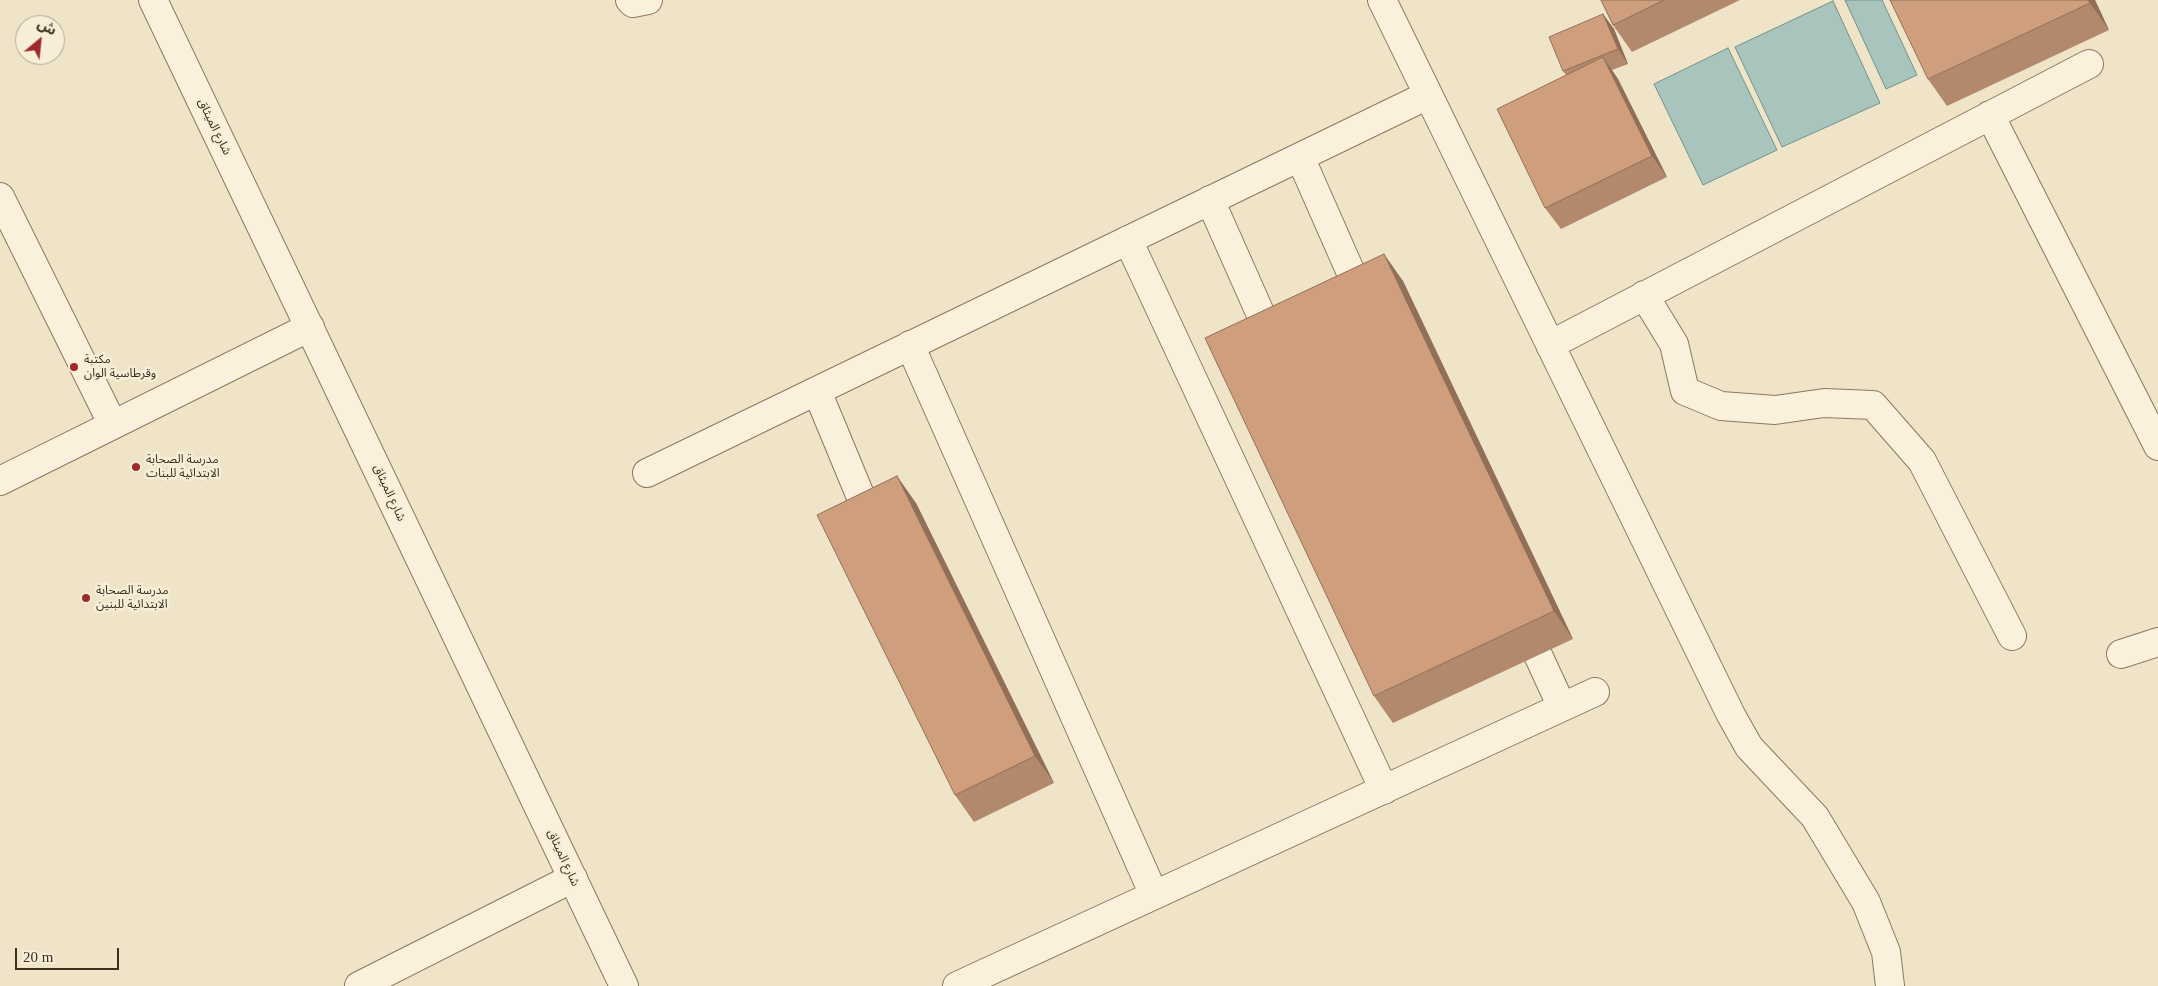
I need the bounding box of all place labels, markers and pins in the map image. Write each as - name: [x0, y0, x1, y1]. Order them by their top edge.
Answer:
- place label: مكتبة وقرطاسية الوان: [84, 353, 156, 381]
- marker: مكتبة وقرطاسية الوان: [68, 361, 80, 373]
- place label: مدرسة الصحابة الابتدائية للبنات: [146, 453, 220, 481]
- marker: مدرسة الصحابة الابتدائية للبنات: [130, 461, 142, 473]
- place label: مدرسة الصحابة الابتدائية للبنين: [96, 584, 169, 612]
- marker: مدرسة الصحابة الابتدائية للبنين: [80, 592, 92, 604]

